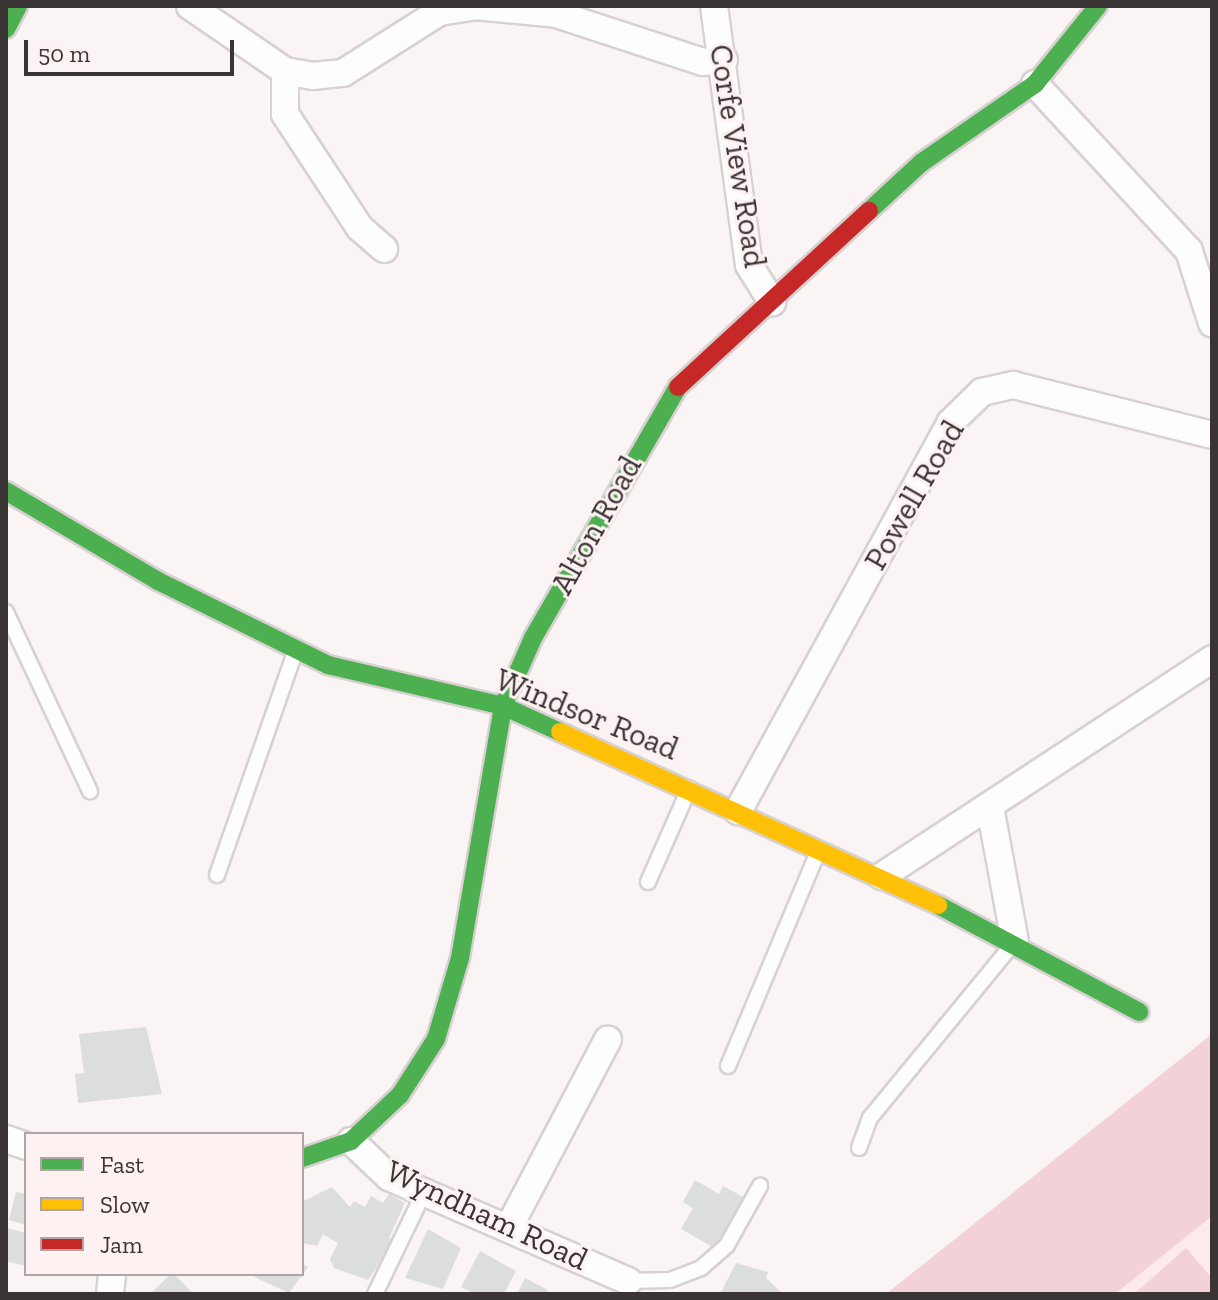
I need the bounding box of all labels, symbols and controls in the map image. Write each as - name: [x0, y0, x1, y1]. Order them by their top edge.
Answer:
- scale bar: [28, 24, 238, 74]
- text: 50 m: [38, 39, 90, 68]
- street label: Corfe View Road: [701, 41, 775, 271]
- street label: Powell Road: [856, 413, 972, 577]
- street label: Alton Road: [542, 449, 650, 601]
- street label: Windsor Road: [490, 660, 684, 768]
- legend: [24, 1132, 304, 1276]
- text: Fast: [100, 1150, 144, 1179]
- street label: Wyndham Road: [380, 1152, 594, 1278]
- text: Slow: [100, 1190, 150, 1219]
- text: Jam: [100, 1230, 143, 1259]

